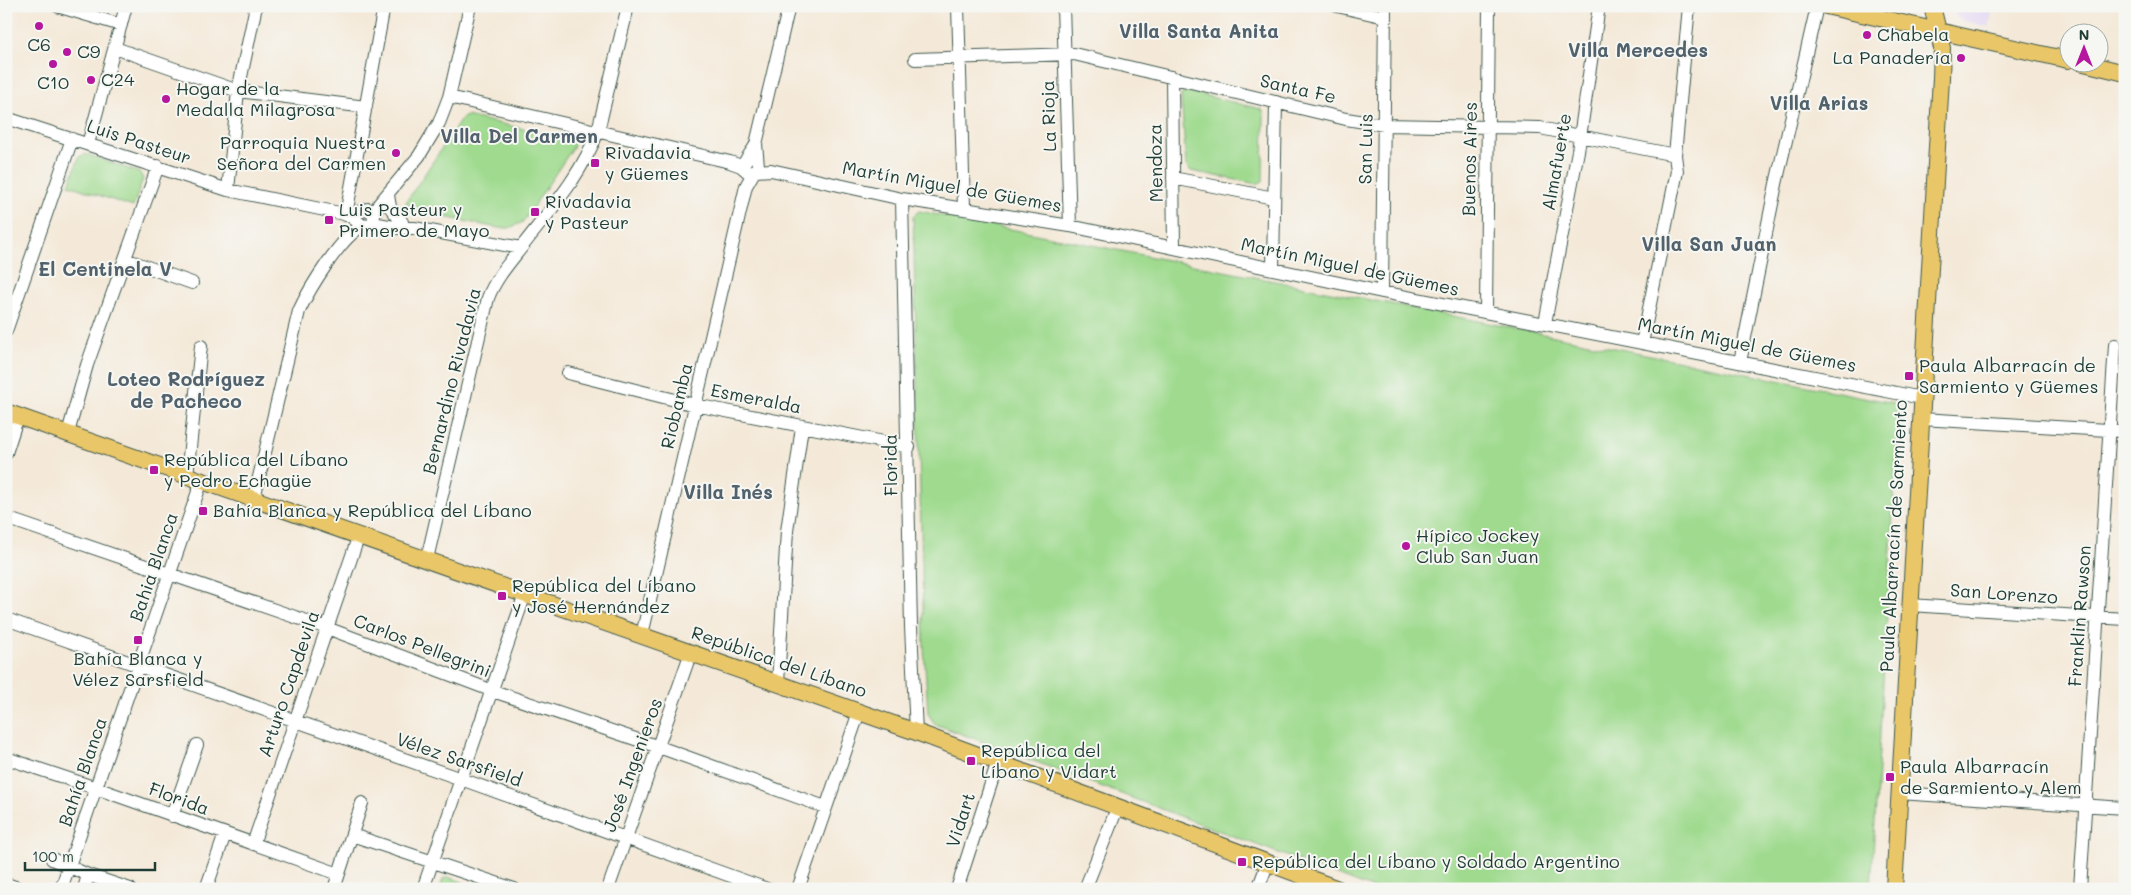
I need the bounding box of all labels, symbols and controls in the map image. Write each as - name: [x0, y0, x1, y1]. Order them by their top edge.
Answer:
- district label: Villa Santa Anita: [1119, 18, 1279, 43]
- marker: C6: [33, 20, 45, 32]
- place label: Chabela: [1877, 22, 1950, 46]
- north arrow: [2058, 22, 2108, 72]
- text: N: [2079, 25, 2089, 44]
- marker: Chabela: [1861, 29, 1873, 41]
- place label: C6: [27, 32, 51, 56]
- district label: Villa Mercedes: [1568, 37, 1708, 62]
- place label: C9: [77, 39, 101, 63]
- place label: La Panadería: [1833, 45, 1951, 69]
- marker: C9: [61, 46, 73, 58]
- marker: La Panadería: [1955, 52, 1967, 64]
- marker: C10: [47, 58, 59, 70]
- place label: C24: [101, 67, 135, 91]
- street label: Santa Fe: [1258, 68, 1339, 108]
- place label: C10: [37, 70, 69, 94]
- marker: C24: [85, 74, 97, 86]
- place label: Hogar de la Medalla Milagrosa: [176, 76, 336, 121]
- street label: La Rioja: [1035, 80, 1061, 152]
- district label: Villa Arias: [1770, 90, 1868, 115]
- marker: Hogar de la Medalla Milagrosa: [160, 93, 172, 105]
- street label: Buenos Aires: [1456, 102, 1482, 216]
- street label: Almafuerte: [1536, 111, 1576, 212]
- street label: Luis Pasteur: [84, 113, 194, 169]
- street label: San Luis: [1352, 113, 1378, 185]
- district label: Villa Del Carmen: [440, 123, 598, 148]
- street label: Mendoza: [1142, 123, 1168, 203]
- place label: Parroquia Nuestra Señora del Carmen: [217, 130, 386, 175]
- place label: Rivadavia y Güemes: [605, 140, 692, 185]
- marker: Parroquia Nuestra Señora del Carmen: [390, 147, 402, 159]
- street label: Martín Miguel de Güemes: [841, 155, 1064, 217]
- marker: Rivadavia y Güemes: [589, 157, 601, 169]
- place label: Rivadavia y Pasteur: [545, 189, 632, 234]
- place label: Luis Pasteur y Primero de Mayo: [339, 197, 490, 242]
- marker: Rivadavia y Pasteur: [529, 206, 541, 218]
- marker: Luis Pasteur y Primero de Mayo: [323, 214, 335, 226]
- street label: Martín Miguel de Güemes: [1239, 231, 1461, 301]
- district label: Villa San Juan: [1641, 231, 1777, 256]
- district label: El Centinela V: [38, 256, 172, 281]
- street label: Bernardino Rivadavia: [416, 285, 486, 477]
- street label: Martín Miguel de Güemes: [1636, 311, 1859, 377]
- place label: Paula Albarracín de Sarmiento y Güemes: [1919, 353, 2098, 398]
- street label: Riobamba: [654, 360, 698, 451]
- district label: Loteo Rodríguez de Pacheco: [107, 366, 265, 413]
- marker: Paula Albarracín de Sarmiento y Güemes: [1903, 370, 1915, 382]
- street label: Esmeralda: [709, 377, 804, 419]
- street label: Paula Albarracín de Sarmiento: [1874, 399, 1912, 673]
- street label: Florida: [877, 434, 903, 496]
- place label: República del Líbano y Pedro Echagüe: [164, 447, 348, 492]
- marker: República del Líbano y Pedro Echagüe: [148, 464, 160, 476]
- district label: Villa Inés: [683, 479, 773, 504]
- place label: Bahía Blanca y República del Líbano: [213, 498, 532, 522]
- marker: Bahía Blanca y República del Líbano: [197, 505, 209, 517]
- street label: Bahia Blanca: [123, 509, 183, 624]
- place label: Hípico Jockey Club San Juan: [1416, 523, 1539, 568]
- marker: Hípico Jockey Club San Juan: [1400, 540, 1412, 552]
- street label: Franklin Rawson: [2062, 544, 2096, 687]
- place label: República del Líbano y José Hernández: [512, 573, 696, 618]
- street label: San Lorenzo: [1949, 577, 2059, 609]
- marker: República del Líbano y José Hernández: [496, 590, 508, 602]
- street label: Arturo Capdevila: [252, 607, 324, 760]
- street label: Carlos Pellegrini: [350, 608, 495, 682]
- street label: República del Líbano: [688, 620, 871, 702]
- marker: Bahía Blanca y Vélez Sarsfield: [132, 634, 144, 646]
- place label: Bahía Blanca y Vélez Sarsfield: [72, 646, 204, 691]
- street label: José Ingenieros: [597, 694, 667, 835]
- street label: Bahía Blanca: [52, 714, 112, 829]
- street label: Vélez Sarsfield: [393, 726, 525, 792]
- place label: República del Líbano y Vidart: [981, 738, 1117, 783]
- place label: Paula Albarracín de Sarmiento y Alem: [1900, 754, 2082, 799]
- marker: República del Líbano y Vidart: [965, 755, 977, 767]
- marker: Paula Albarracín de Sarmiento y Alem: [1884, 771, 1896, 783]
- street label: Florida: [146, 776, 213, 820]
- street label: Vidart: [940, 789, 980, 850]
- scale bar: [25, 840, 155, 872]
- text: 100 m: [32, 846, 74, 866]
- place label: República del Líbano y Soldado Argentino: [1252, 849, 1620, 873]
- marker: República del Líbano y Soldado Argentino: [1236, 856, 1248, 868]

